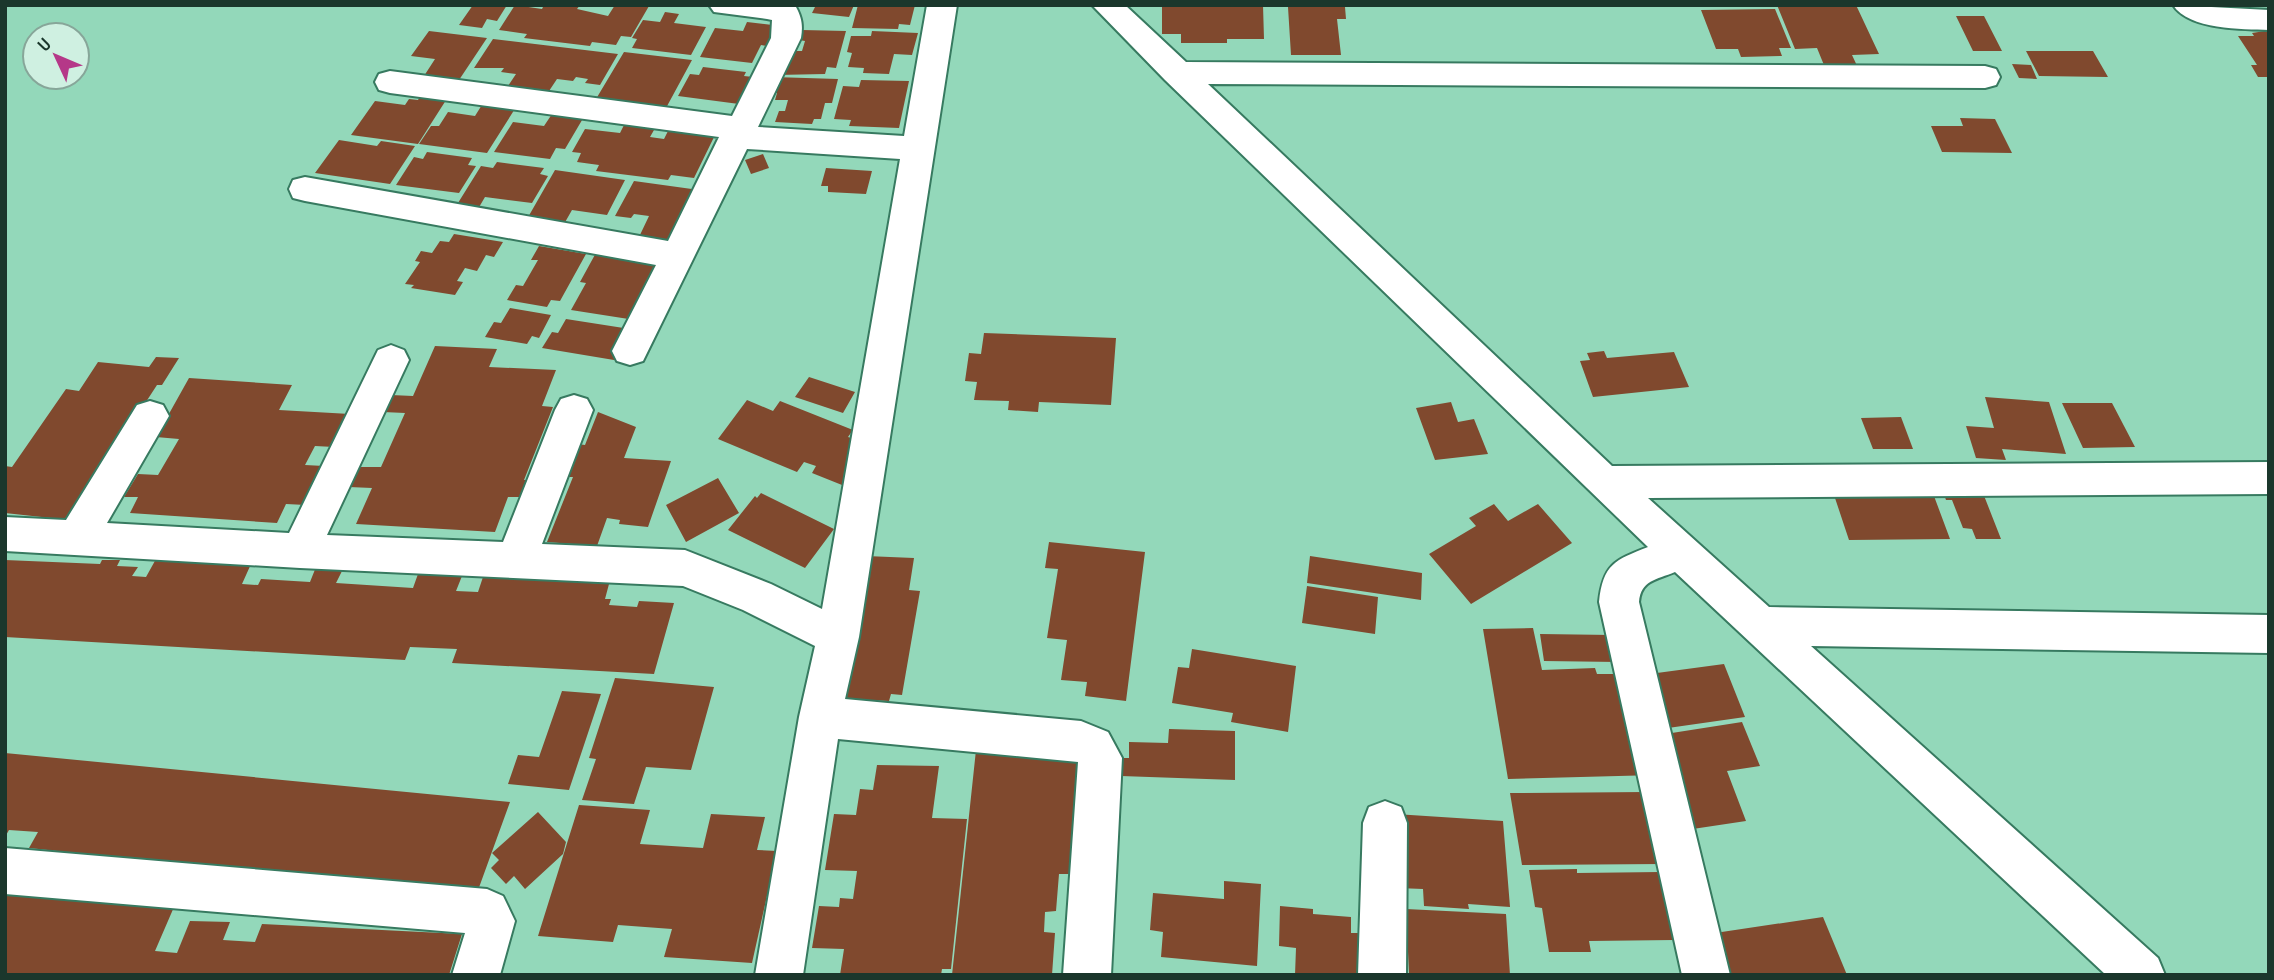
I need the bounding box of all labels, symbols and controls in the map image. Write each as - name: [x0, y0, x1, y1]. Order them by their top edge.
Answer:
- north arrow: [21, 21, 91, 91]
- text: U: [33, 34, 57, 57]

